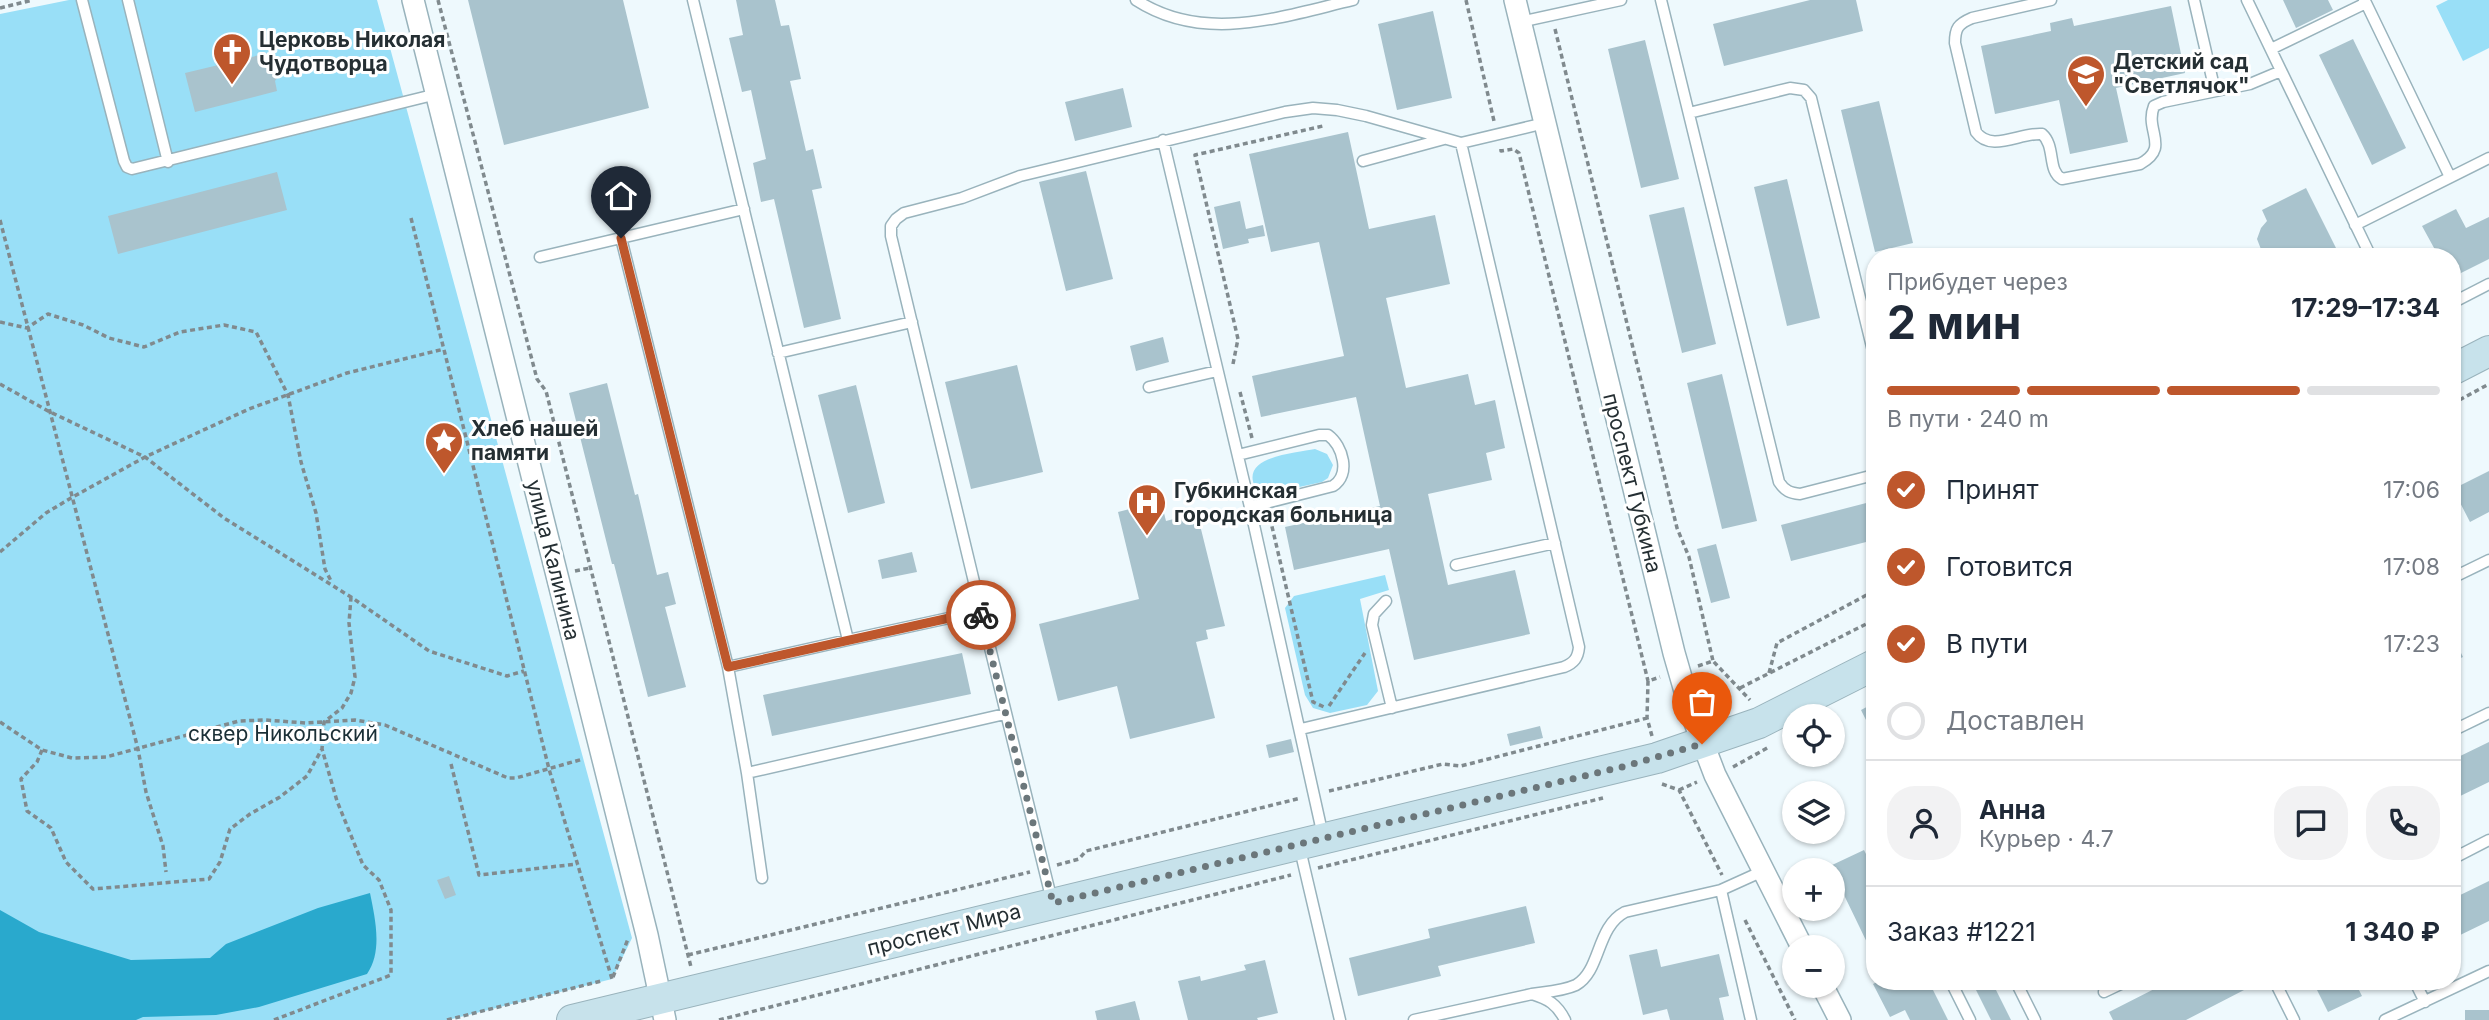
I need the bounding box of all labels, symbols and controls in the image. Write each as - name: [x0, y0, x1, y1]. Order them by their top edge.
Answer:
- place label: Церковь Николая Чудотворца: [259, 27, 445, 76]
- church icon: Церковь Николая Чудотворца: [211, 31, 253, 86]
- place label: Детский сад "Светлячок": [2113, 49, 2250, 98]
- school or university icon: Детский сад "Светлячок": [2065, 53, 2107, 108]
- pin: [591, 166, 651, 238]
- icon: home: [602, 177, 640, 215]
- text: Прибудет через: [1887, 268, 2068, 296]
- text: 17:29–17:34: [2291, 292, 2440, 323]
- text: 2 мин: [1887, 294, 2022, 350]
- street label: проспект Губкина: [1598, 390, 1667, 575]
- text: В пути · 240 m: [1887, 405, 2049, 433]
- place label: Хлеб нашей памяти: [471, 416, 598, 465]
- place icon: Хлеб нашей памяти: [423, 420, 465, 475]
- icon: check: [1887, 471, 1925, 509]
- text: Принят: [1946, 474, 2039, 505]
- text: 17:06: [2383, 476, 2440, 504]
- street label: улица Калинина: [521, 477, 586, 643]
- place label: Губкинская городская больница: [1174, 478, 1393, 527]
- hospital icon: Губкинская городская больница: [1126, 482, 1168, 537]
- icon: check: [1887, 548, 1925, 586]
- text: Готовится: [1946, 551, 2073, 582]
- text: 17:08: [2383, 553, 2440, 581]
- courier: [946, 580, 1016, 650]
- icon: bike: [962, 596, 1000, 634]
- icon: check: [1887, 625, 1925, 663]
- text: В пути: [1946, 628, 2028, 659]
- text: 17:23: [2384, 630, 2440, 658]
- pin: [1672, 672, 1732, 744]
- icon: bag: [1683, 683, 1721, 721]
- map controls: [1782, 704, 1845, 998]
- button: locate: [1782, 704, 1845, 767]
- text: Доставлен: [1946, 705, 2085, 736]
- park label: сквер Никольский: [188, 721, 378, 746]
- button: layers: [1782, 781, 1845, 844]
- button: person: [1887, 786, 1961, 860]
- button: chat: [2274, 786, 2348, 860]
- button: phone: [2366, 786, 2440, 860]
- text: Анна: [1979, 794, 2046, 825]
- text: Курьер · 4.7: [1979, 825, 2114, 853]
- button: +: [1782, 858, 1845, 921]
- street label: проспект Мира: [864, 898, 1023, 961]
- text: Заказ #1221: [1887, 916, 2036, 947]
- text: 1 340 ₽: [2345, 916, 2440, 947]
- button: −: [1782, 935, 1845, 998]

